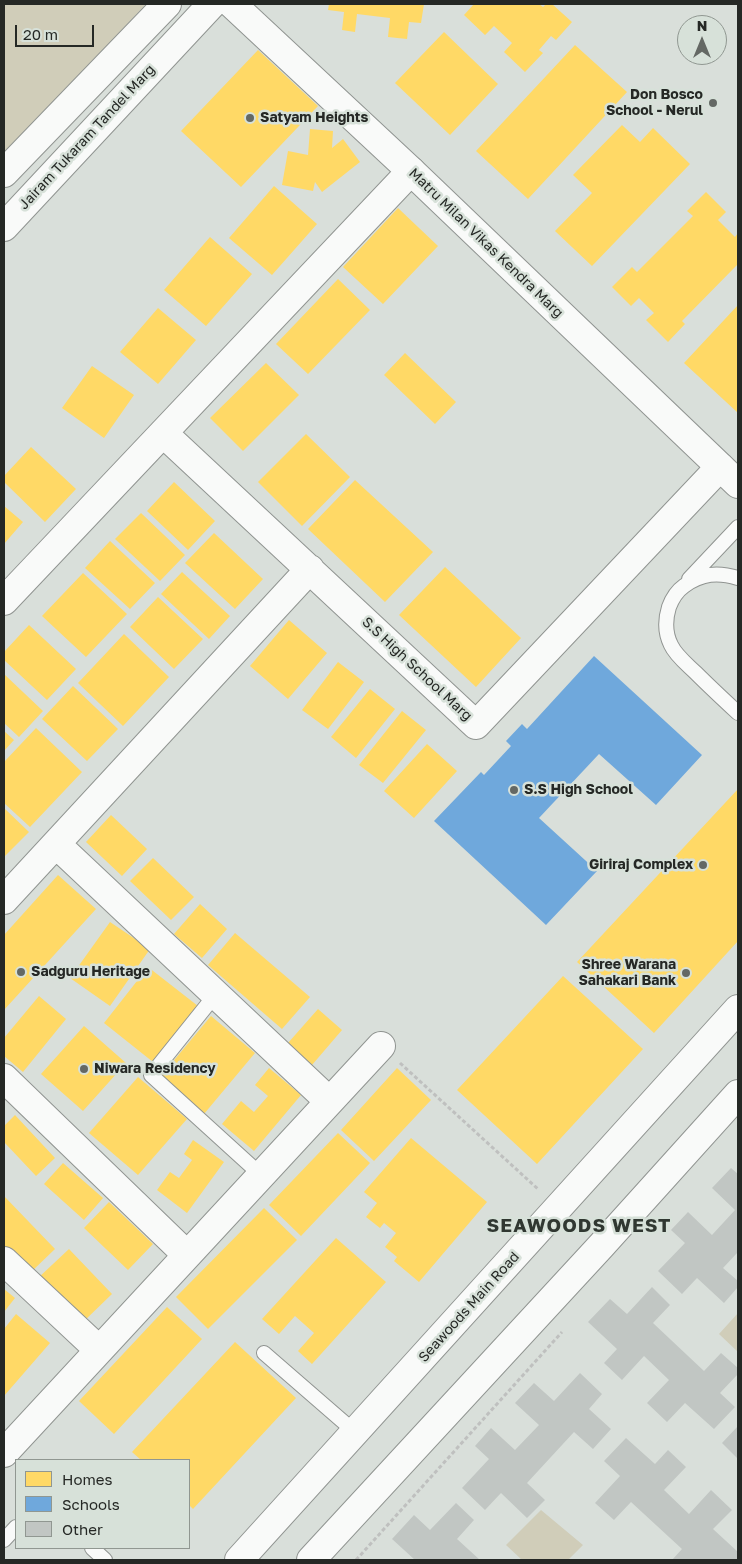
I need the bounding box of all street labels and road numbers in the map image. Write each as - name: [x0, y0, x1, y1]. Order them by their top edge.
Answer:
- street label: Jairam Tukaram Tandel Marg: [15, 61, 159, 213]
- street label: Matru Milan Vikas Kendra Marg: [405, 165, 567, 321]
- street label: S.S High School Marg: [358, 614, 476, 724]
- street label: Seawoods Main Road: [415, 1248, 523, 1366]

